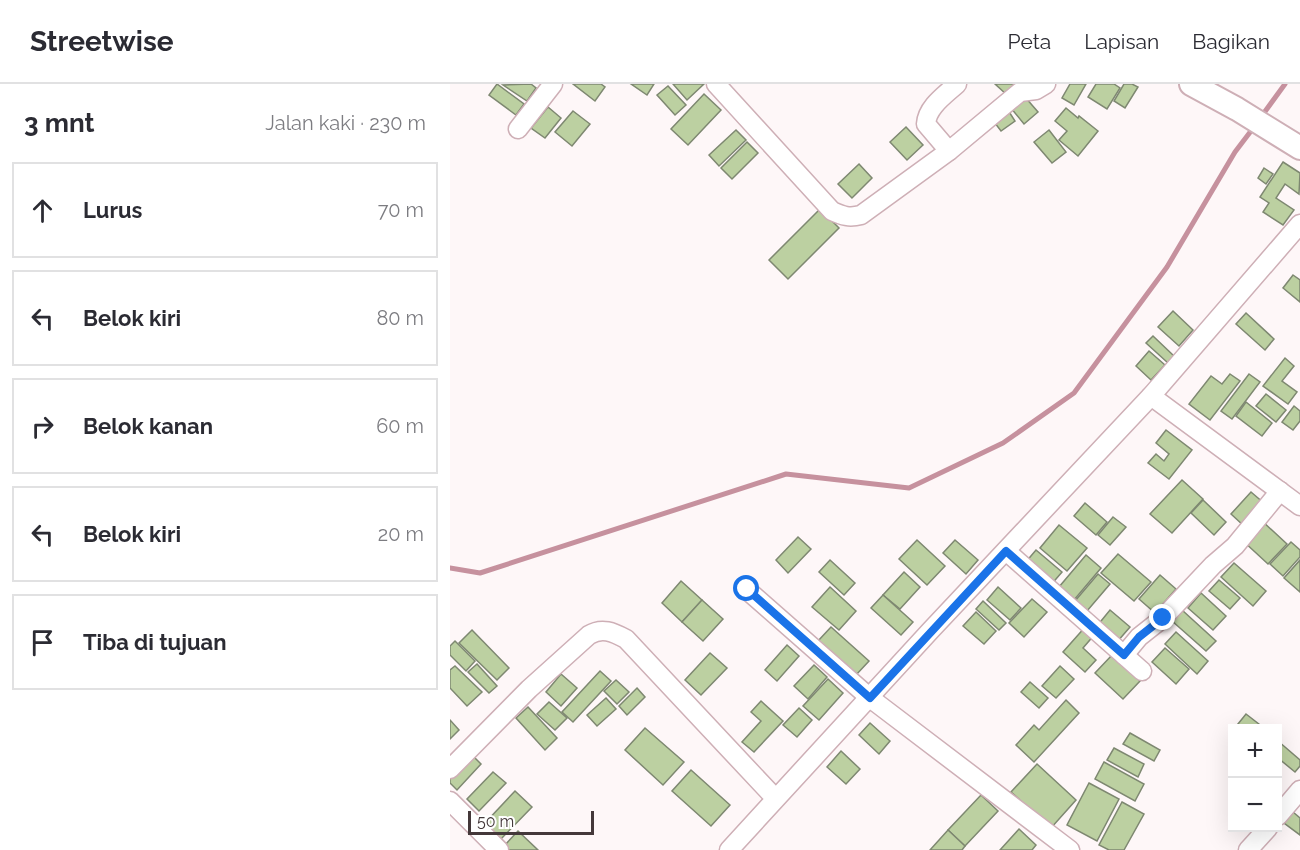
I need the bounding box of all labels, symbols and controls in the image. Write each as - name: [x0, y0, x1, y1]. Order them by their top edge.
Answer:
- text: Streetwise: [30, 25, 174, 58]
- text: Peta: [1008, 29, 1051, 54]
- text: Lapisan: [1084, 29, 1159, 54]
- text: Bagikan: [1192, 29, 1270, 54]
- text: 3 mnt: [24, 108, 95, 138]
- text: Jalan kaki · 230 m: [265, 111, 426, 135]
- icon: ahead: [26, 194, 59, 227]
- text: Lurus: [83, 197, 142, 223]
- text: 70 m: [378, 198, 424, 222]
- icon: left: [26, 302, 59, 335]
- text: Belok kiri: [83, 305, 181, 331]
- text: 80 m: [376, 306, 424, 330]
- icon: right: [26, 410, 59, 443]
- text: Belok kanan: [83, 413, 213, 439]
- text: 60 m: [376, 414, 424, 438]
- icon: left: [26, 518, 59, 551]
- text: Belok kiri: [83, 521, 181, 547]
- text: 20 m: [378, 522, 424, 546]
- route start: [733, 575, 759, 601]
- route end: [1149, 604, 1175, 630]
- icon: arrive: [26, 626, 59, 659]
- text: Tiba di tujuan: [83, 629, 226, 655]
- map controls: [1228, 724, 1282, 832]
- button: +: [1228, 724, 1282, 778]
- button: −: [1228, 778, 1282, 832]
- scale bar: [468, 808, 594, 836]
- text: 50 m: [477, 812, 514, 831]

